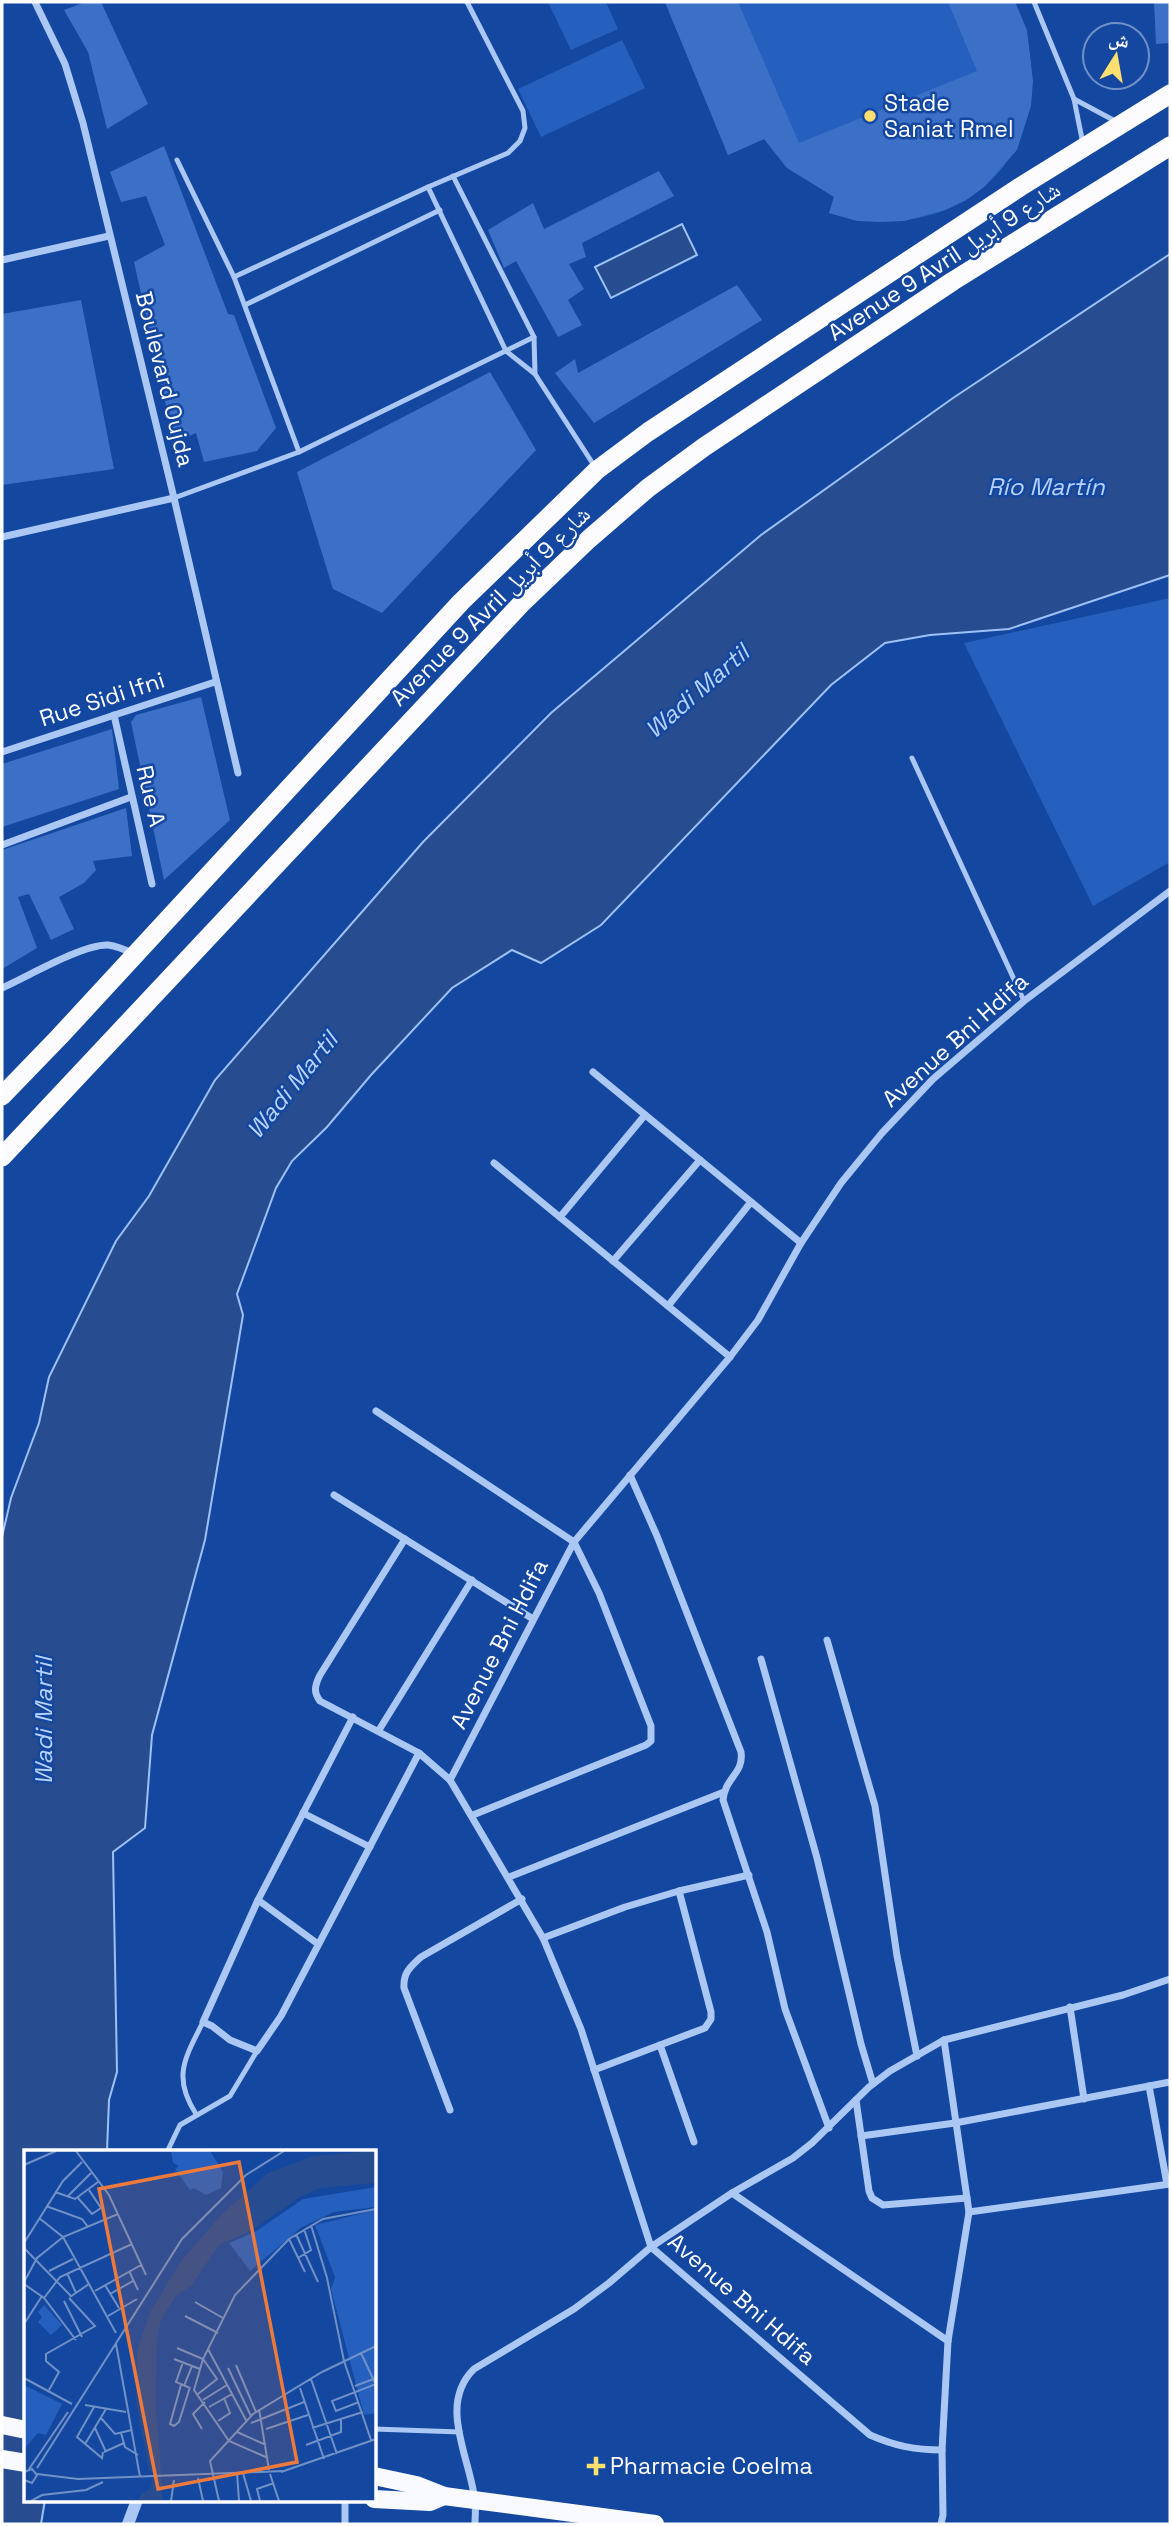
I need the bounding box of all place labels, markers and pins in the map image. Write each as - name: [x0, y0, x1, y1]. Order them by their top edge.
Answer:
- place label: Stade Saniat Rmel: [884, 88, 1014, 144]
- marker: Stade Saniat Rmel: [862, 108, 878, 124]
- place label: Pharmacie Coelma: [610, 2451, 813, 2481]
- marker: Pharmacie Coelma: [588, 2458, 604, 2474]

